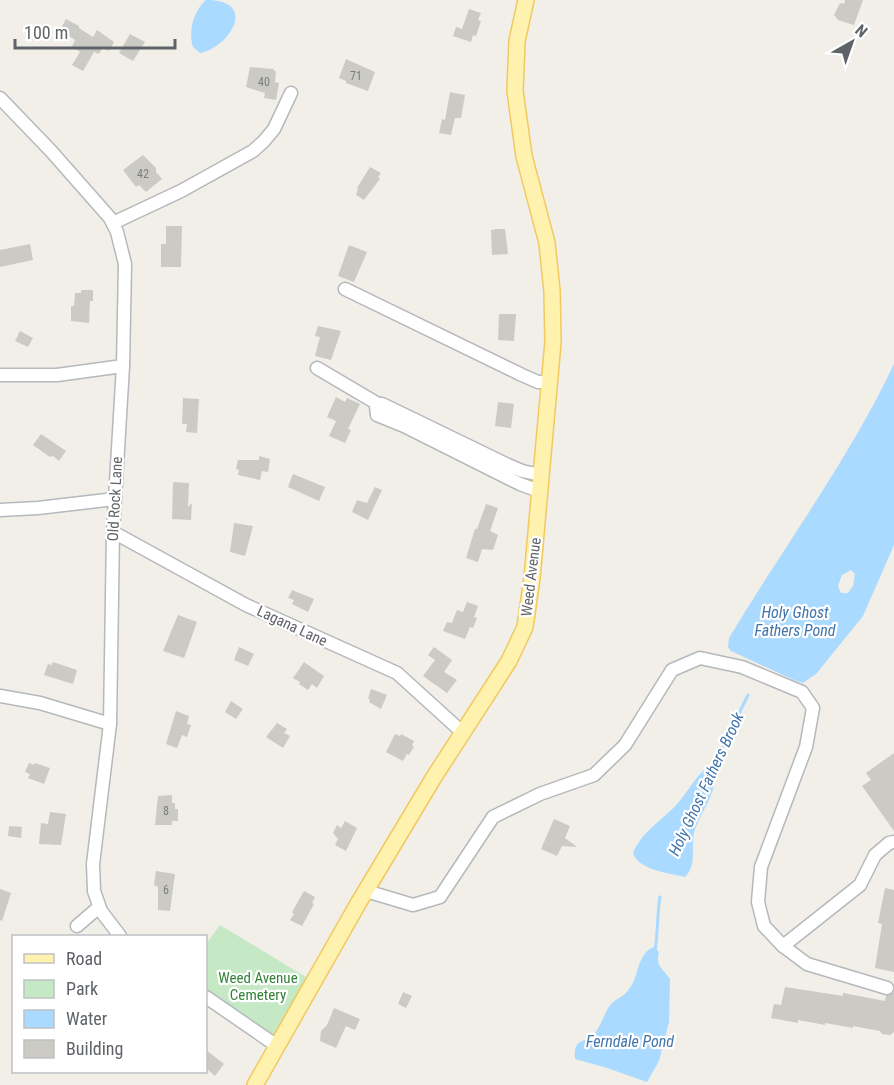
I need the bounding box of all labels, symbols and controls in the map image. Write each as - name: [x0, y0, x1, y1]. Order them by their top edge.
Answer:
- scale bar: [15, 12, 176, 50]
- north arrow: [822, 12, 882, 72]
- text: N: [851, 20, 871, 41]
- text: 100 m: [24, 22, 68, 43]
- house number: 71: [350, 69, 362, 83]
- house number: 40: [258, 75, 270, 89]
- house number: 42: [137, 167, 149, 181]
- street label: Old Rock Lane: [104, 456, 126, 542]
- street label: Weed Avenue: [517, 537, 545, 617]
- street label: Lagana Lane: [254, 602, 330, 650]
- water label: Holy Ghost Fathers Pond: [755, 603, 836, 640]
- water label: Holy Ghost Fathers Brook: [664, 708, 748, 859]
- house number: 8: [163, 804, 169, 818]
- house number: 6: [163, 883, 169, 897]
- legend: [12, 935, 207, 1073]
- text: Road: [66, 948, 102, 969]
- park label: Weed Avenue Cemetery: [218, 969, 298, 1004]
- text: Park: [66, 978, 98, 999]
- text: Water: [66, 1008, 108, 1029]
- water label: Ferndale Pond: [586, 1032, 674, 1051]
- text: Building: [66, 1038, 123, 1059]

